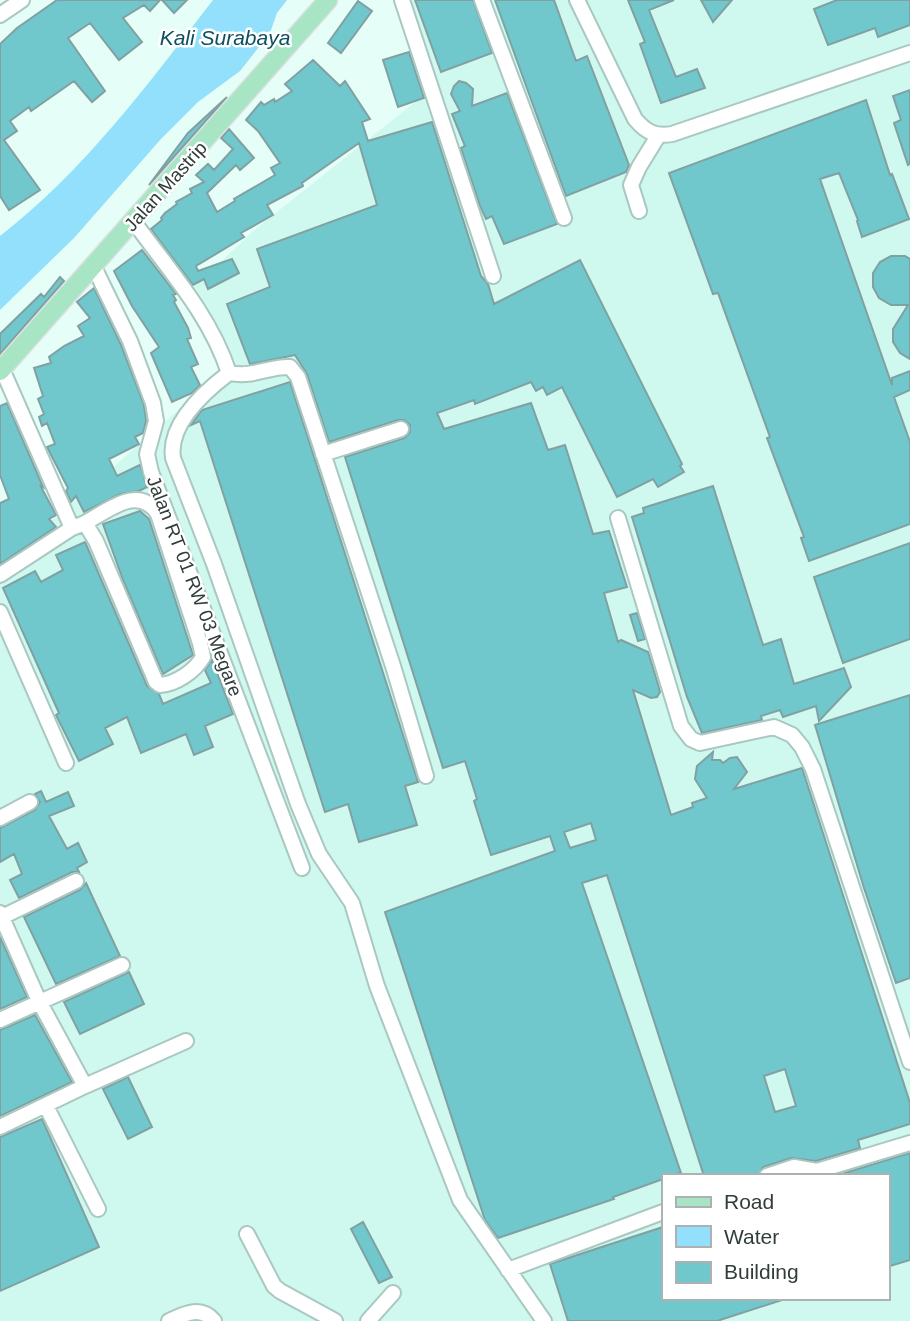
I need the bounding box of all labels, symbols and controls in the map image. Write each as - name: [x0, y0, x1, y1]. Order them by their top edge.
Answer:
- water label: Kali Surabaya: [160, 26, 290, 49]
- street label: Jalan Mastrip: [120, 137, 211, 235]
- street label: Jalan RT 01 RW 03 Megare: [143, 473, 246, 699]
- legend: [662, 1174, 889, 1300]
- text: Road: [724, 1190, 774, 1213]
- text: Water: [724, 1225, 779, 1248]
- text: Building: [724, 1260, 799, 1283]

